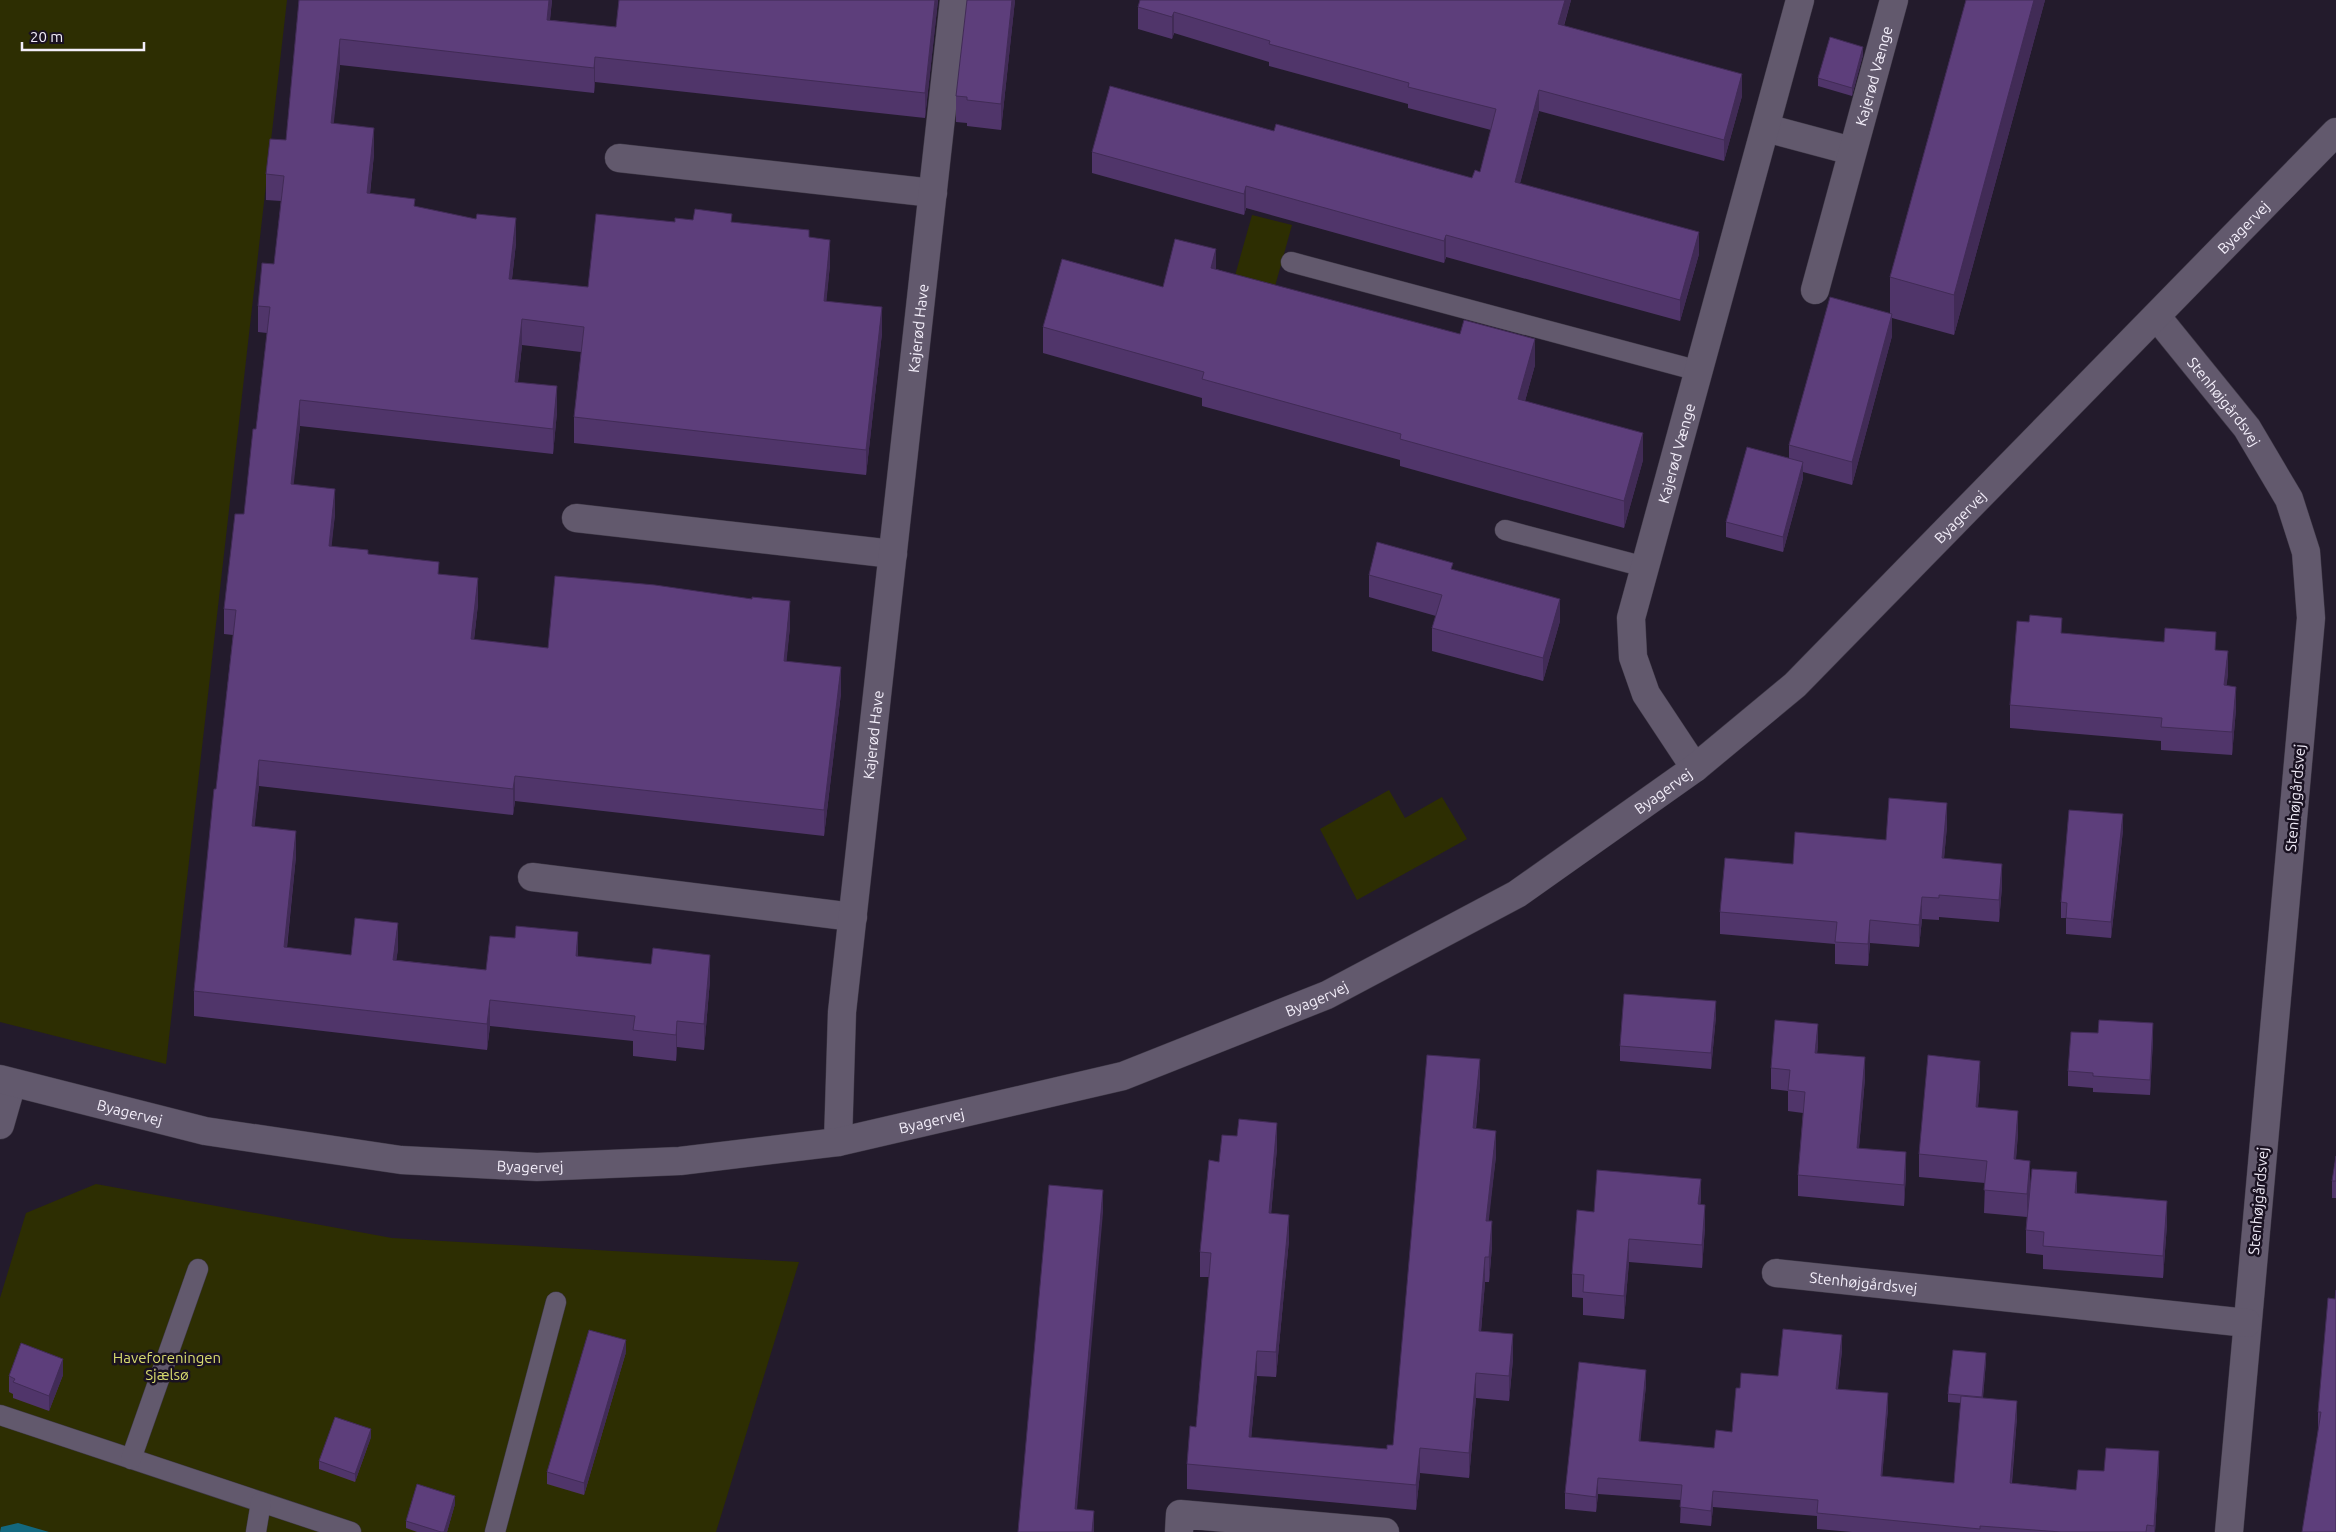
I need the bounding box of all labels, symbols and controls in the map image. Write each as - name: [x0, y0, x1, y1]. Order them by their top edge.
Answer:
- scale bar: [22, 20, 145, 52]
- street label: Kajerød Vænge: [1852, 24, 1895, 128]
- text: 20 m: [30, 28, 63, 45]
- street label: Byagervej: [2214, 197, 2272, 257]
- street label: Kajerød Have: [904, 283, 931, 374]
- street label: Stenhøjgårdsvej: [2184, 354, 2264, 449]
- street label: Kajerød Vænge: [1654, 401, 1698, 505]
- street label: Byagervej: [1930, 487, 1989, 546]
- street label: Kajerød Have: [859, 689, 886, 780]
- street label: Stenhøjgårdsvej: [2282, 743, 2308, 853]
- street label: Byagervej: [1631, 765, 1695, 817]
- street label: Byagervej: [1283, 977, 1351, 1019]
- street label: Byagervej: [96, 1096, 164, 1128]
- street label: Byagervej: [897, 1105, 966, 1136]
- street label: Stenhøjgårdsvej: [2245, 1146, 2271, 1256]
- street label: Byagervej: [496, 1156, 564, 1176]
- street label: Stenhøjgårdsvej: [1809, 1268, 1918, 1296]
- park label: Haveforeningen Sjælsø: [113, 1349, 221, 1383]

